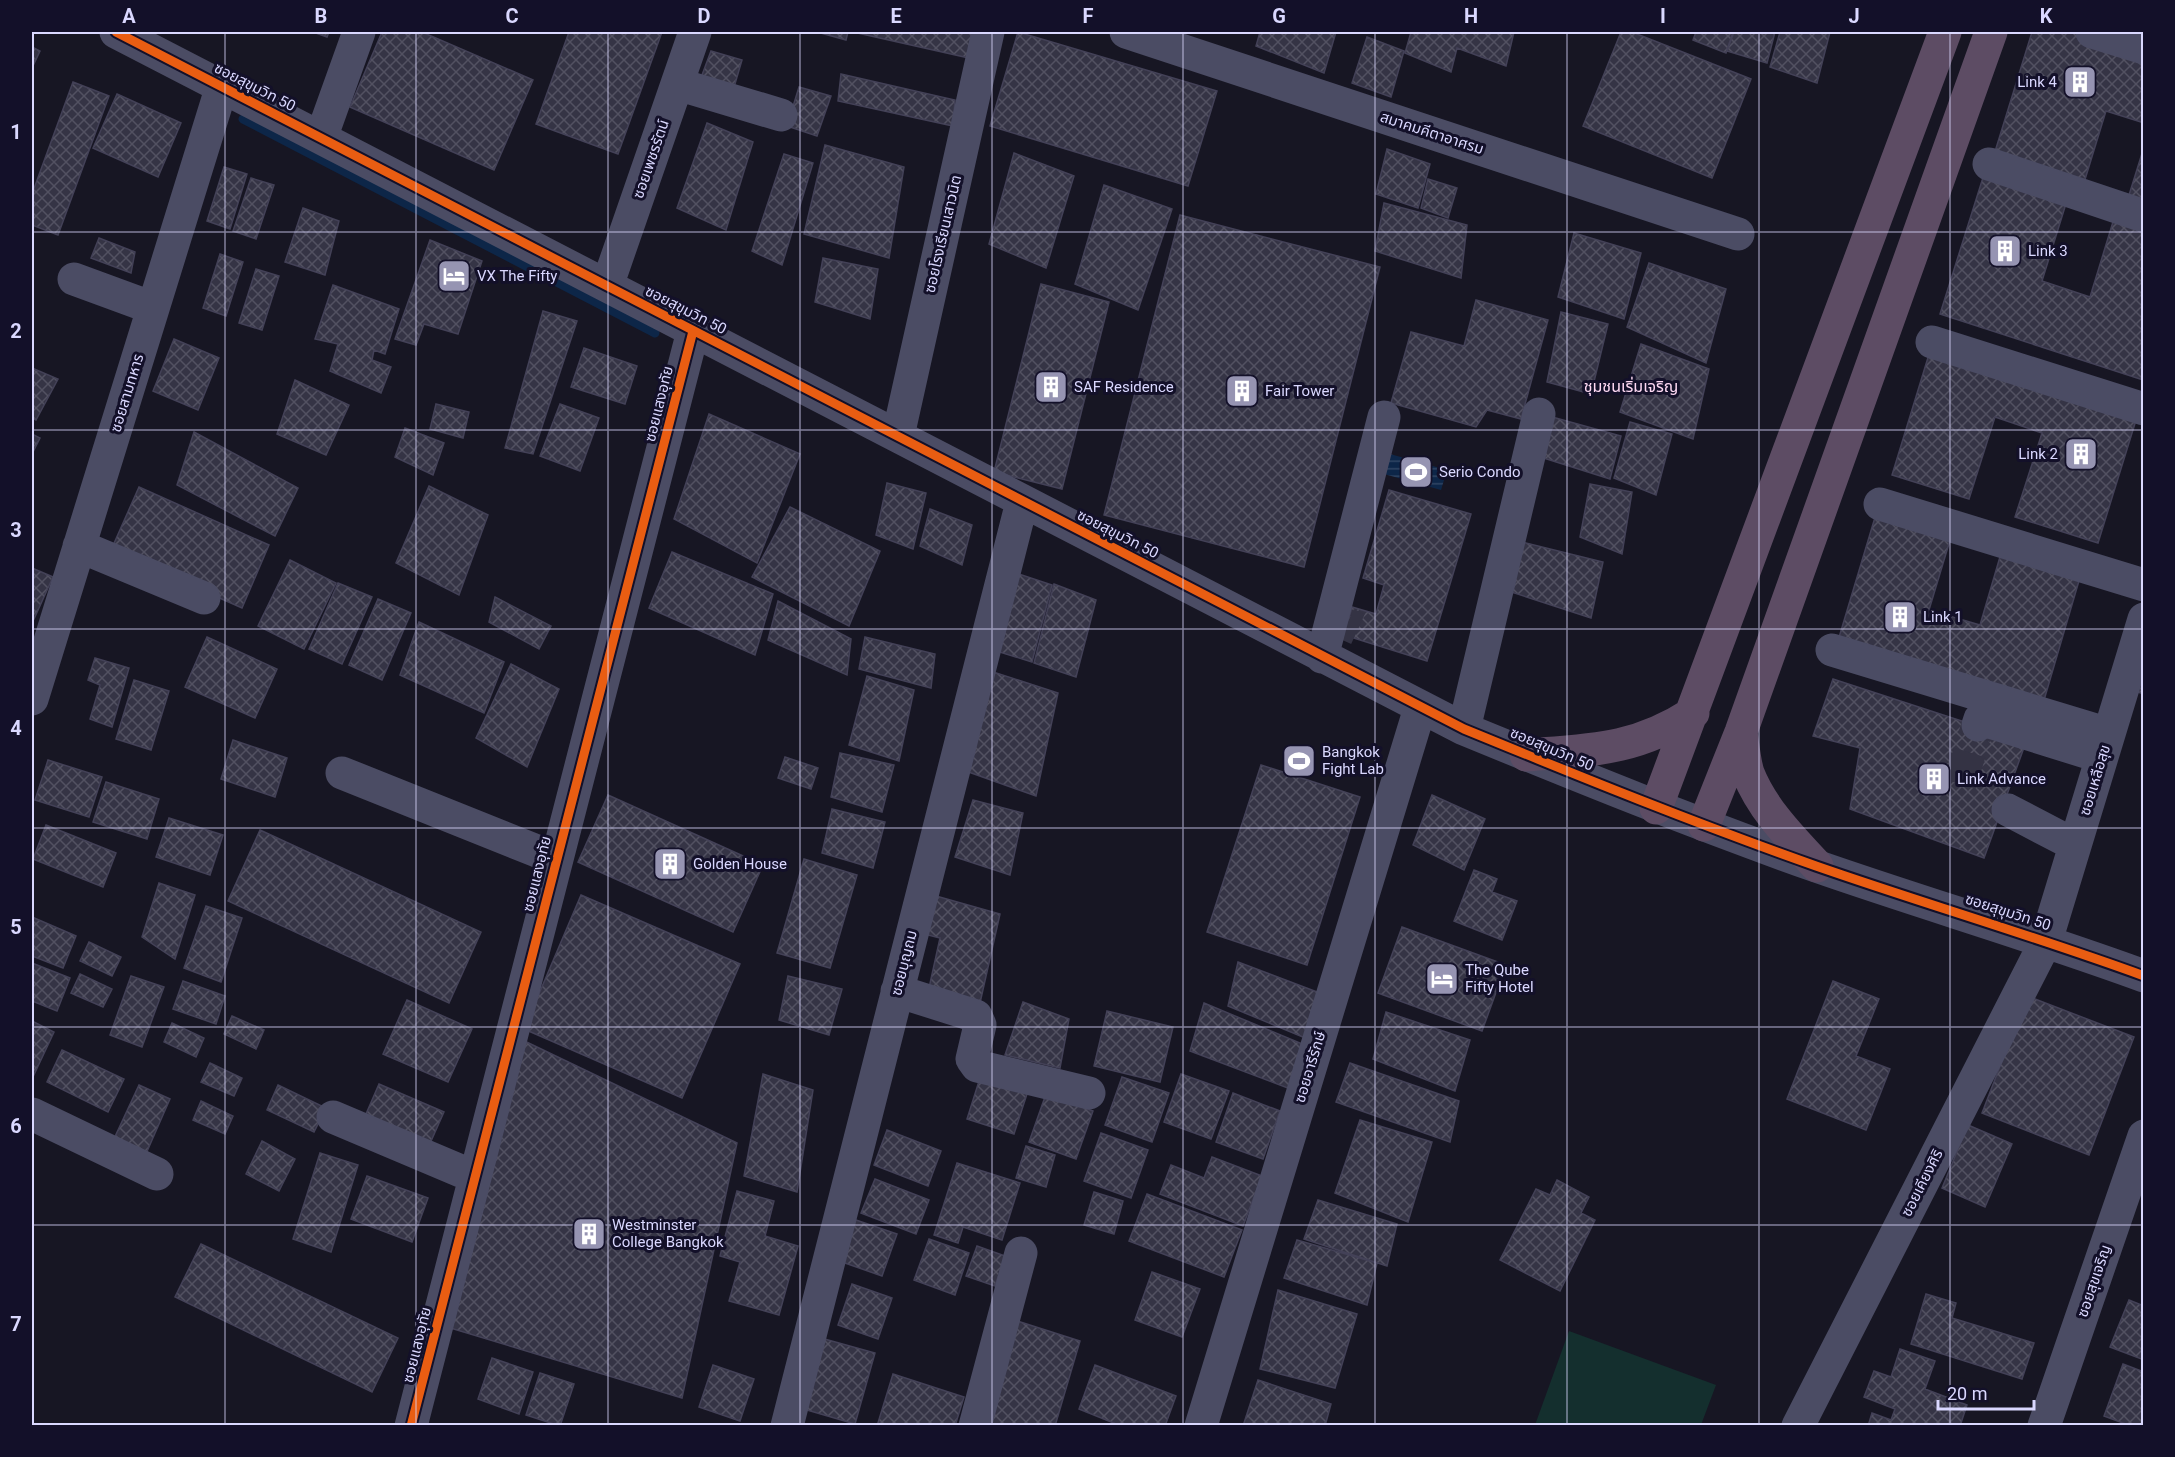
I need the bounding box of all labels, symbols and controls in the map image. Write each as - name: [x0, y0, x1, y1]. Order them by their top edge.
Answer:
- text: A: [122, 4, 136, 28]
- text: B: [315, 4, 327, 28]
- text: C: [505, 4, 519, 28]
- text: D: [698, 4, 711, 28]
- text: E: [890, 4, 902, 28]
- text: F: [1083, 4, 1094, 28]
- text: G: [1272, 4, 1286, 28]
- text: H: [1464, 4, 1478, 28]
- text: I: [1660, 4, 1666, 28]
- text: J: [1848, 4, 1860, 28]
- text: K: [2040, 4, 2053, 28]
- street label: ซอยสุขุมวิท 50: [211, 59, 299, 115]
- building icon: Link 4: [2062, 64, 2098, 100]
- place label: Link 4: [2017, 73, 2058, 91]
- street label: สมาคมคีตาอาศรม: [1378, 108, 1486, 158]
- street label: ซอยเพชรรัตน์: [629, 117, 673, 201]
- text: 1: [10, 120, 22, 144]
- street label: ซอยโรงเรียนเสาวนิต: [921, 173, 965, 295]
- building icon: Link 3: [1987, 233, 2023, 269]
- place label: Link 3: [2028, 242, 2068, 260]
- hotel icon: VX The Fifty: [436, 258, 472, 294]
- place label: VX The Fifty: [477, 267, 557, 285]
- street label: ซอยสุขุมวิท 50: [642, 282, 730, 338]
- text: 2: [10, 319, 22, 343]
- street label: ซอยสามทหาร: [107, 352, 147, 434]
- street label: ซอยแสงอุทัย: [641, 364, 677, 444]
- building icon: SAF Residence: [1033, 369, 1069, 405]
- building icon: Fair Tower: [1224, 373, 1260, 409]
- district label: ชุมชนเริ่มเจริญ: [1584, 376, 1678, 396]
- place label: SAF Residence: [1074, 378, 1174, 396]
- place label: Fair Tower: [1265, 382, 1334, 400]
- building icon: Link 2: [2063, 436, 2099, 472]
- place label: Link 2: [2018, 445, 2058, 463]
- sports icon: Serio Condo: [1398, 454, 1434, 490]
- place label: Serio Condo: [1439, 463, 1520, 481]
- street label: ซอยสุขุมวิท 50: [1074, 506, 1162, 562]
- text: 3: [10, 518, 22, 542]
- building icon: Link 1: [1882, 599, 1918, 635]
- place label: Link 1: [1923, 608, 1963, 626]
- text: 4: [10, 716, 22, 740]
- street label: ซอยสุขุมวิท 50: [1508, 723, 1596, 775]
- street label: ซอยเหลือสุข: [2076, 742, 2114, 818]
- sports icon: Bangkok Fight Lab: [1281, 743, 1317, 779]
- place label: Bangkok Fight Lab: [1322, 743, 1384, 778]
- building icon: Link Advance: [1916, 761, 1952, 797]
- place label: Link Advance: [1957, 770, 2046, 788]
- street label: ซอยแสงอุทัย: [519, 834, 555, 914]
- building icon: Golden House: [652, 846, 688, 882]
- place label: Golden House: [693, 855, 787, 873]
- street label: ซอยสุขุมวิท 50: [1963, 890, 2053, 934]
- text: 5: [10, 915, 22, 939]
- street label: ซอยบุญถม: [887, 928, 921, 998]
- hotel icon: The Qube Fifty Hotel: [1424, 961, 1460, 997]
- place label: The Qube Fifty Hotel: [1465, 961, 1534, 996]
- street label: ซอยอารีรักษ์: [1291, 1029, 1330, 1105]
- text: 6: [10, 1114, 22, 1138]
- street label: ซอยเคียงศิริ: [1897, 1146, 1947, 1220]
- building icon: Westminster College Bangkok: [571, 1216, 607, 1252]
- place label: Westminster College Bangkok: [612, 1216, 724, 1251]
- street label: ซอยสุขเจริญ: [2073, 1242, 2115, 1320]
- street label: ซอยแสงอุทัย: [399, 1305, 435, 1385]
- text: 7: [10, 1312, 22, 1336]
- scale bar: [1938, 1373, 2034, 1411]
- text: 20 m: [1947, 1383, 1987, 1404]

